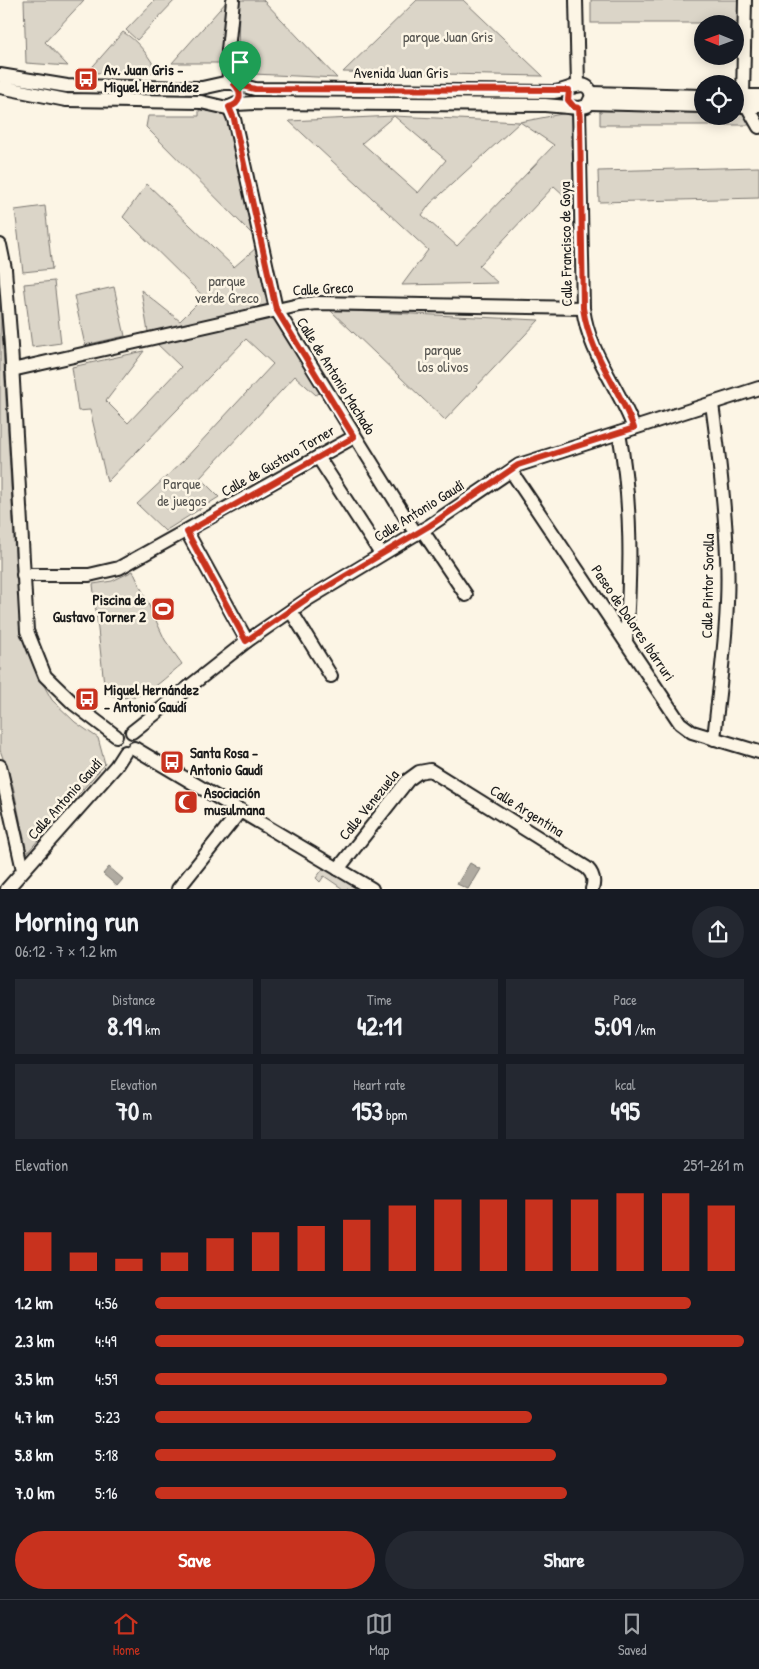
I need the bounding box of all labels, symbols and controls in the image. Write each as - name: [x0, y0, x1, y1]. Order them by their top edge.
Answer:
- north arrow: [694, 15, 744, 65]
- map controls: [694, 15, 744, 125]
- park label: parque Juan Gris: [403, 26, 493, 47]
- pin: [219, 41, 261, 92]
- icon: arrive: [226, 48, 254, 76]
- place label: Av. Juan Gris - Miguel Hernández: [104, 59, 199, 98]
- street label: Avenida Juan Gris: [354, 62, 448, 83]
- bus stop icon: Av. Juan Gris - Miguel Hernández: [73, 66, 99, 92]
- button: locate: [694, 75, 744, 125]
- street label: Calle Francisco de Goya: [554, 181, 577, 307]
- park label: parque verde Greco: [195, 270, 259, 308]
- street label: Calle Greco: [292, 276, 354, 301]
- street label: Calle de Antonio Machado: [292, 313, 381, 439]
- park label: parque los olivos: [418, 339, 468, 377]
- street label: Calle de Gustavo Torner: [217, 419, 339, 502]
- park label: Parque de juegos: [157, 473, 207, 511]
- street label: Calle Antonio Gaudí: [369, 474, 468, 547]
- street label: Calle Pintor Sorolla: [696, 533, 719, 639]
- street label: Paseo de Dolores Ibárruri: [587, 560, 680, 685]
- place label: Piscina de Gustavo Torner 2: [53, 589, 147, 627]
- sports icon: Piscina de Gustavo Torner 2: [150, 596, 176, 622]
- place label: Miguel Hernández - Antonio Gaudí: [104, 679, 199, 717]
- bus stop icon: Miguel Hernández - Antonio Gaudí: [74, 686, 100, 712]
- place label: Santa Rosa - Antonio Gaudí: [190, 742, 263, 780]
- bus stop icon: Santa Rosa - Antonio Gaudí: [159, 749, 185, 775]
- street label: Calle Antonio Gaudí: [22, 753, 107, 844]
- street label: Calle Venezuela: [334, 765, 404, 844]
- street label: Calle Argentina: [486, 779, 568, 842]
- place label: Asociación musulmana: [204, 782, 265, 820]
- mosque icon: Asociación musulmana: [173, 789, 199, 815]
- text: Morning run: [15, 902, 139, 940]
- button: share: [692, 906, 744, 958]
- text: 06:12 · 7 × 1.2 km: [15, 940, 117, 962]
- text: Distance: [112, 990, 155, 1009]
- text: Time: [367, 990, 392, 1009]
- text: Pace: [614, 990, 637, 1009]
- text: 8.19: [107, 1009, 142, 1043]
- text: 42:11: [357, 1009, 402, 1043]
- text: 5:09: [595, 1009, 631, 1043]
- text: km: [142, 1020, 160, 1039]
- text: /km: [631, 1020, 656, 1039]
- text: Elevation: [111, 1075, 157, 1094]
- text: Heart rate: [353, 1075, 406, 1094]
- text: kcal: [615, 1075, 635, 1094]
- text: 70: [116, 1094, 139, 1128]
- text: 153: [352, 1094, 383, 1128]
- text: 495: [611, 1094, 640, 1128]
- text: m: [139, 1105, 152, 1124]
- text: bpm: [383, 1105, 407, 1124]
- text: Elevation: [15, 1154, 68, 1176]
- text: 251–261 m: [683, 1154, 744, 1176]
- text: 1.2 km: [15, 1292, 53, 1314]
- text: 4:56: [95, 1292, 118, 1314]
- text: 2.3 km: [15, 1330, 54, 1352]
- text: 4:49: [95, 1330, 117, 1352]
- text: 3.5 km: [15, 1368, 54, 1390]
- text: 4:59: [95, 1368, 117, 1390]
- text: 4.7 km: [15, 1406, 54, 1428]
- text: 5:23: [95, 1406, 120, 1428]
- text: 5.8 km: [15, 1444, 53, 1466]
- text: 5:18: [95, 1444, 118, 1466]
- text: 7.0 km: [15, 1482, 55, 1504]
- text: 5:16: [95, 1482, 118, 1504]
- button: Save: [15, 1531, 375, 1589]
- button: Share: [385, 1531, 744, 1589]
- tab: Home: [112, 1610, 140, 1659]
- tab: Map: [365, 1610, 393, 1659]
- tab: Saved: [618, 1610, 647, 1659]

